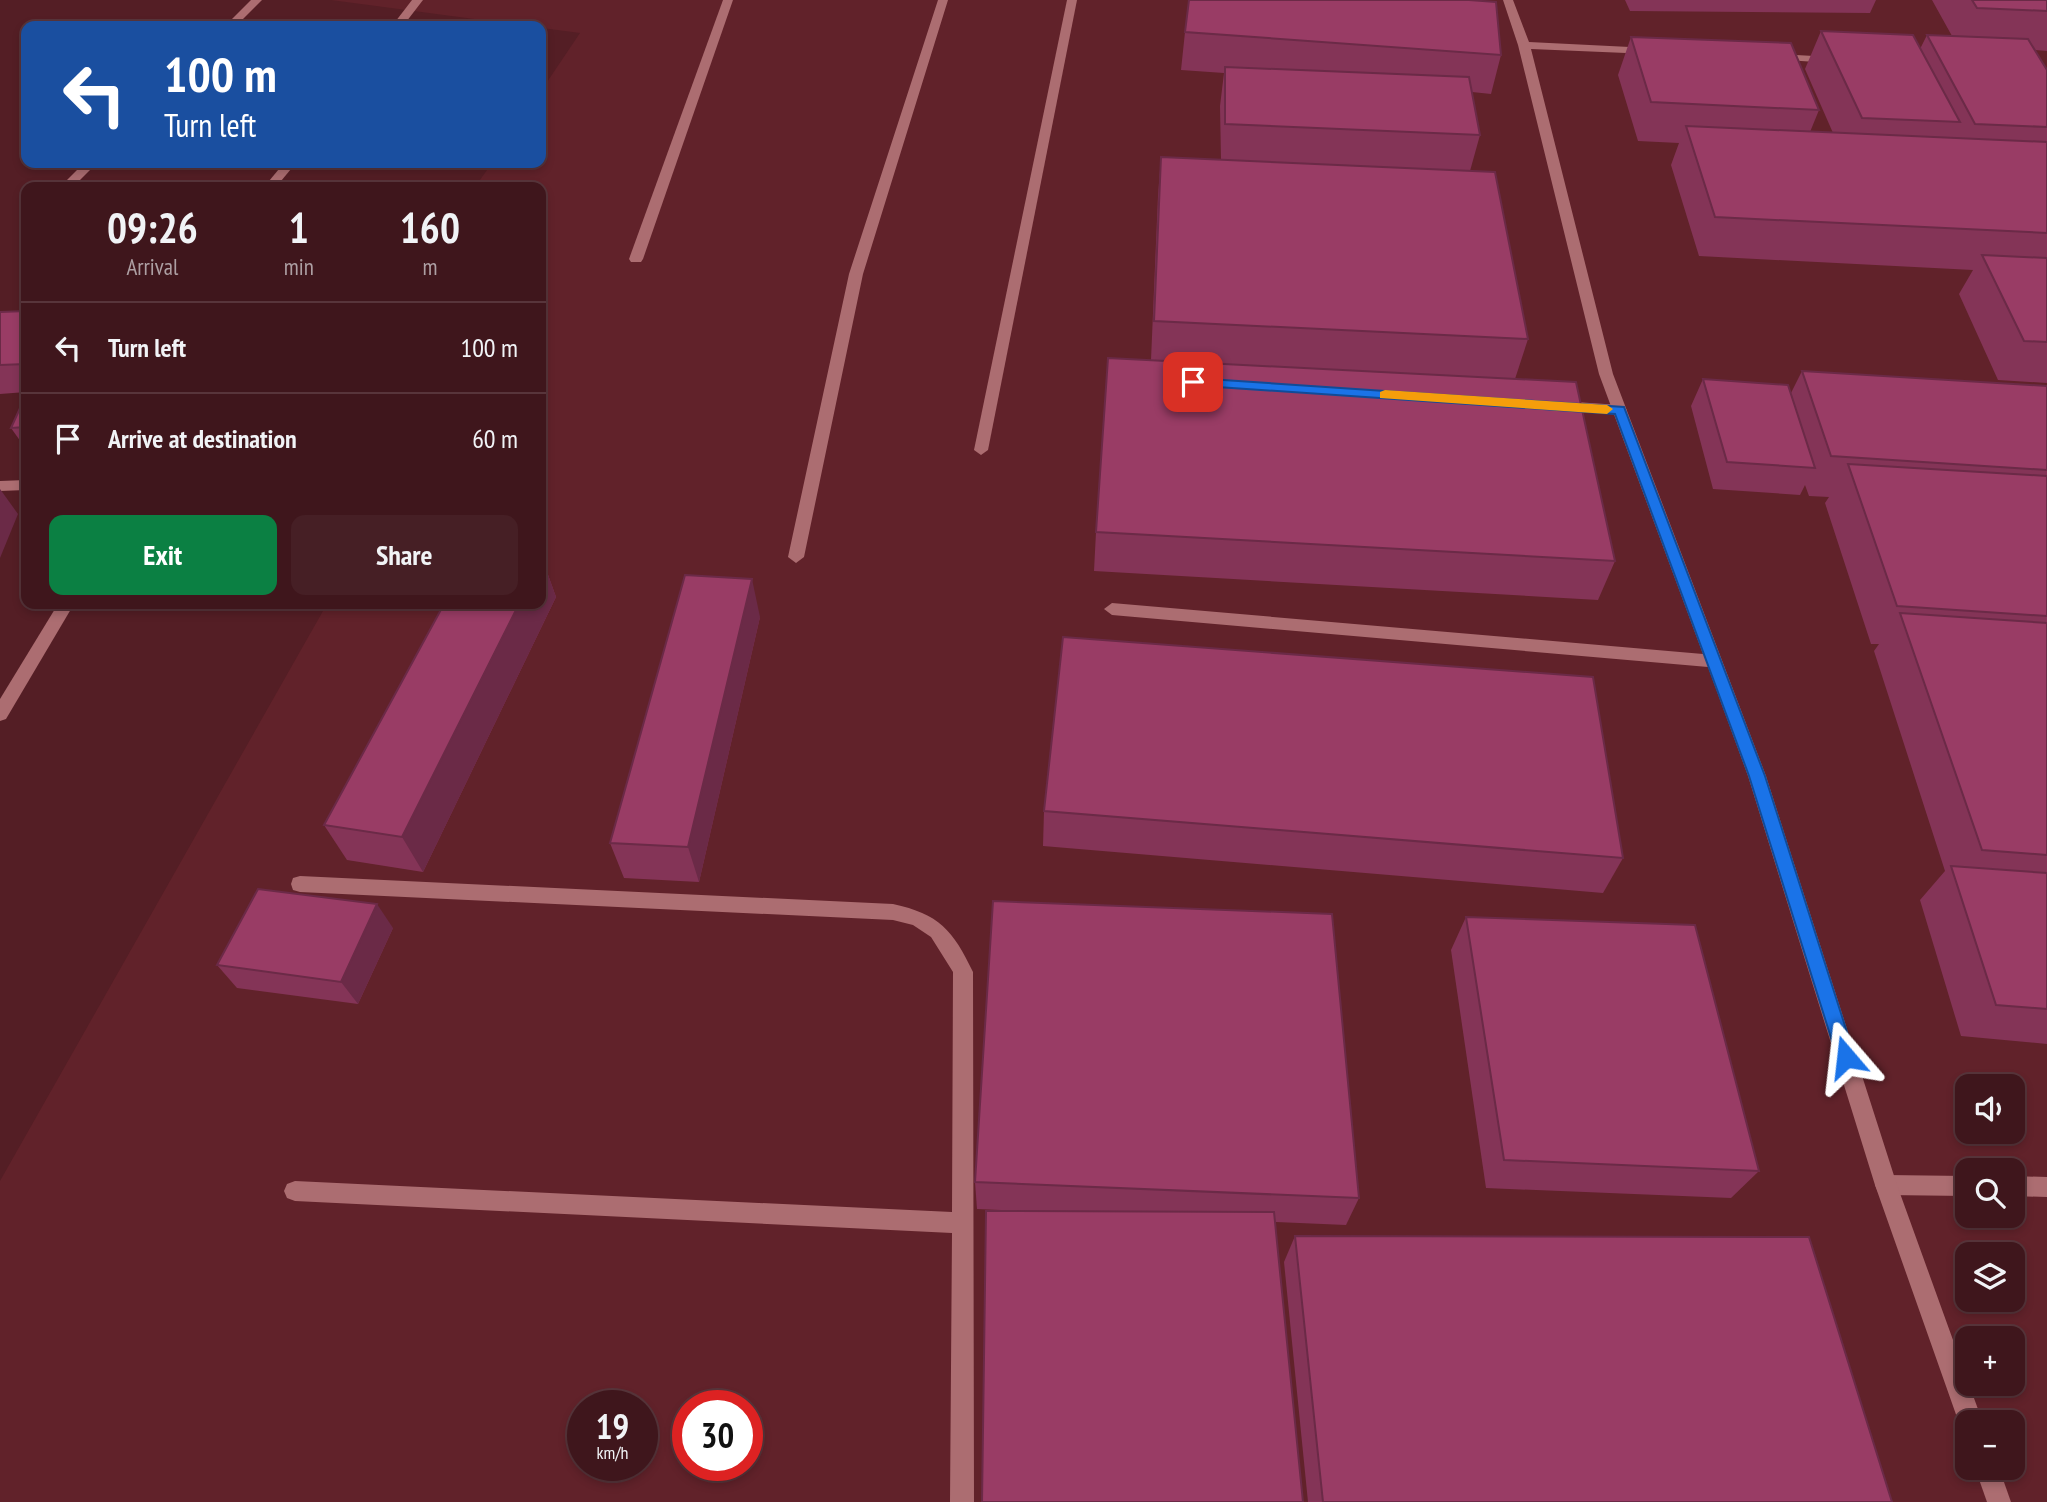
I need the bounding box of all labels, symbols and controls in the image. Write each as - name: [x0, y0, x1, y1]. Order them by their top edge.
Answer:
- text: 100 m: [164, 42, 277, 106]
- icon: left: [49, 49, 140, 140]
- text: Turn left: [164, 104, 256, 146]
- text: 09:26: [107, 200, 198, 255]
- text: 1: [289, 200, 309, 255]
- text: 160: [400, 200, 460, 255]
- text: Arrival: [126, 252, 178, 281]
- text: min: [284, 252, 314, 281]
- text: m: [422, 252, 437, 281]
- icon: left: [49, 329, 87, 367]
- text: Turn left: [108, 331, 186, 364]
- text: 100 m: [460, 331, 518, 364]
- pin: [1163, 352, 1223, 412]
- icon: arrive: [1174, 363, 1212, 401]
- icon: arrive: [49, 420, 87, 458]
- text: Arrive at destination: [108, 422, 297, 455]
- text: 60 m: [472, 422, 518, 455]
- button: Exit: [49, 515, 277, 595]
- button: Share: [291, 515, 518, 595]
- position arrow: [1809, 1020, 1883, 1094]
- map controls: [1955, 1074, 2025, 1480]
- button: sound: [1955, 1074, 2025, 1144]
- button: search: [1955, 1158, 2025, 1228]
- button: layers: [1955, 1242, 2025, 1312]
- button: +: [1955, 1326, 2025, 1396]
- speed limit sign: 30: [672, 1390, 763, 1481]
- text: 19: [596, 1403, 629, 1449]
- button: −: [1955, 1410, 2025, 1480]
- text: km/h: [597, 1441, 628, 1464]

